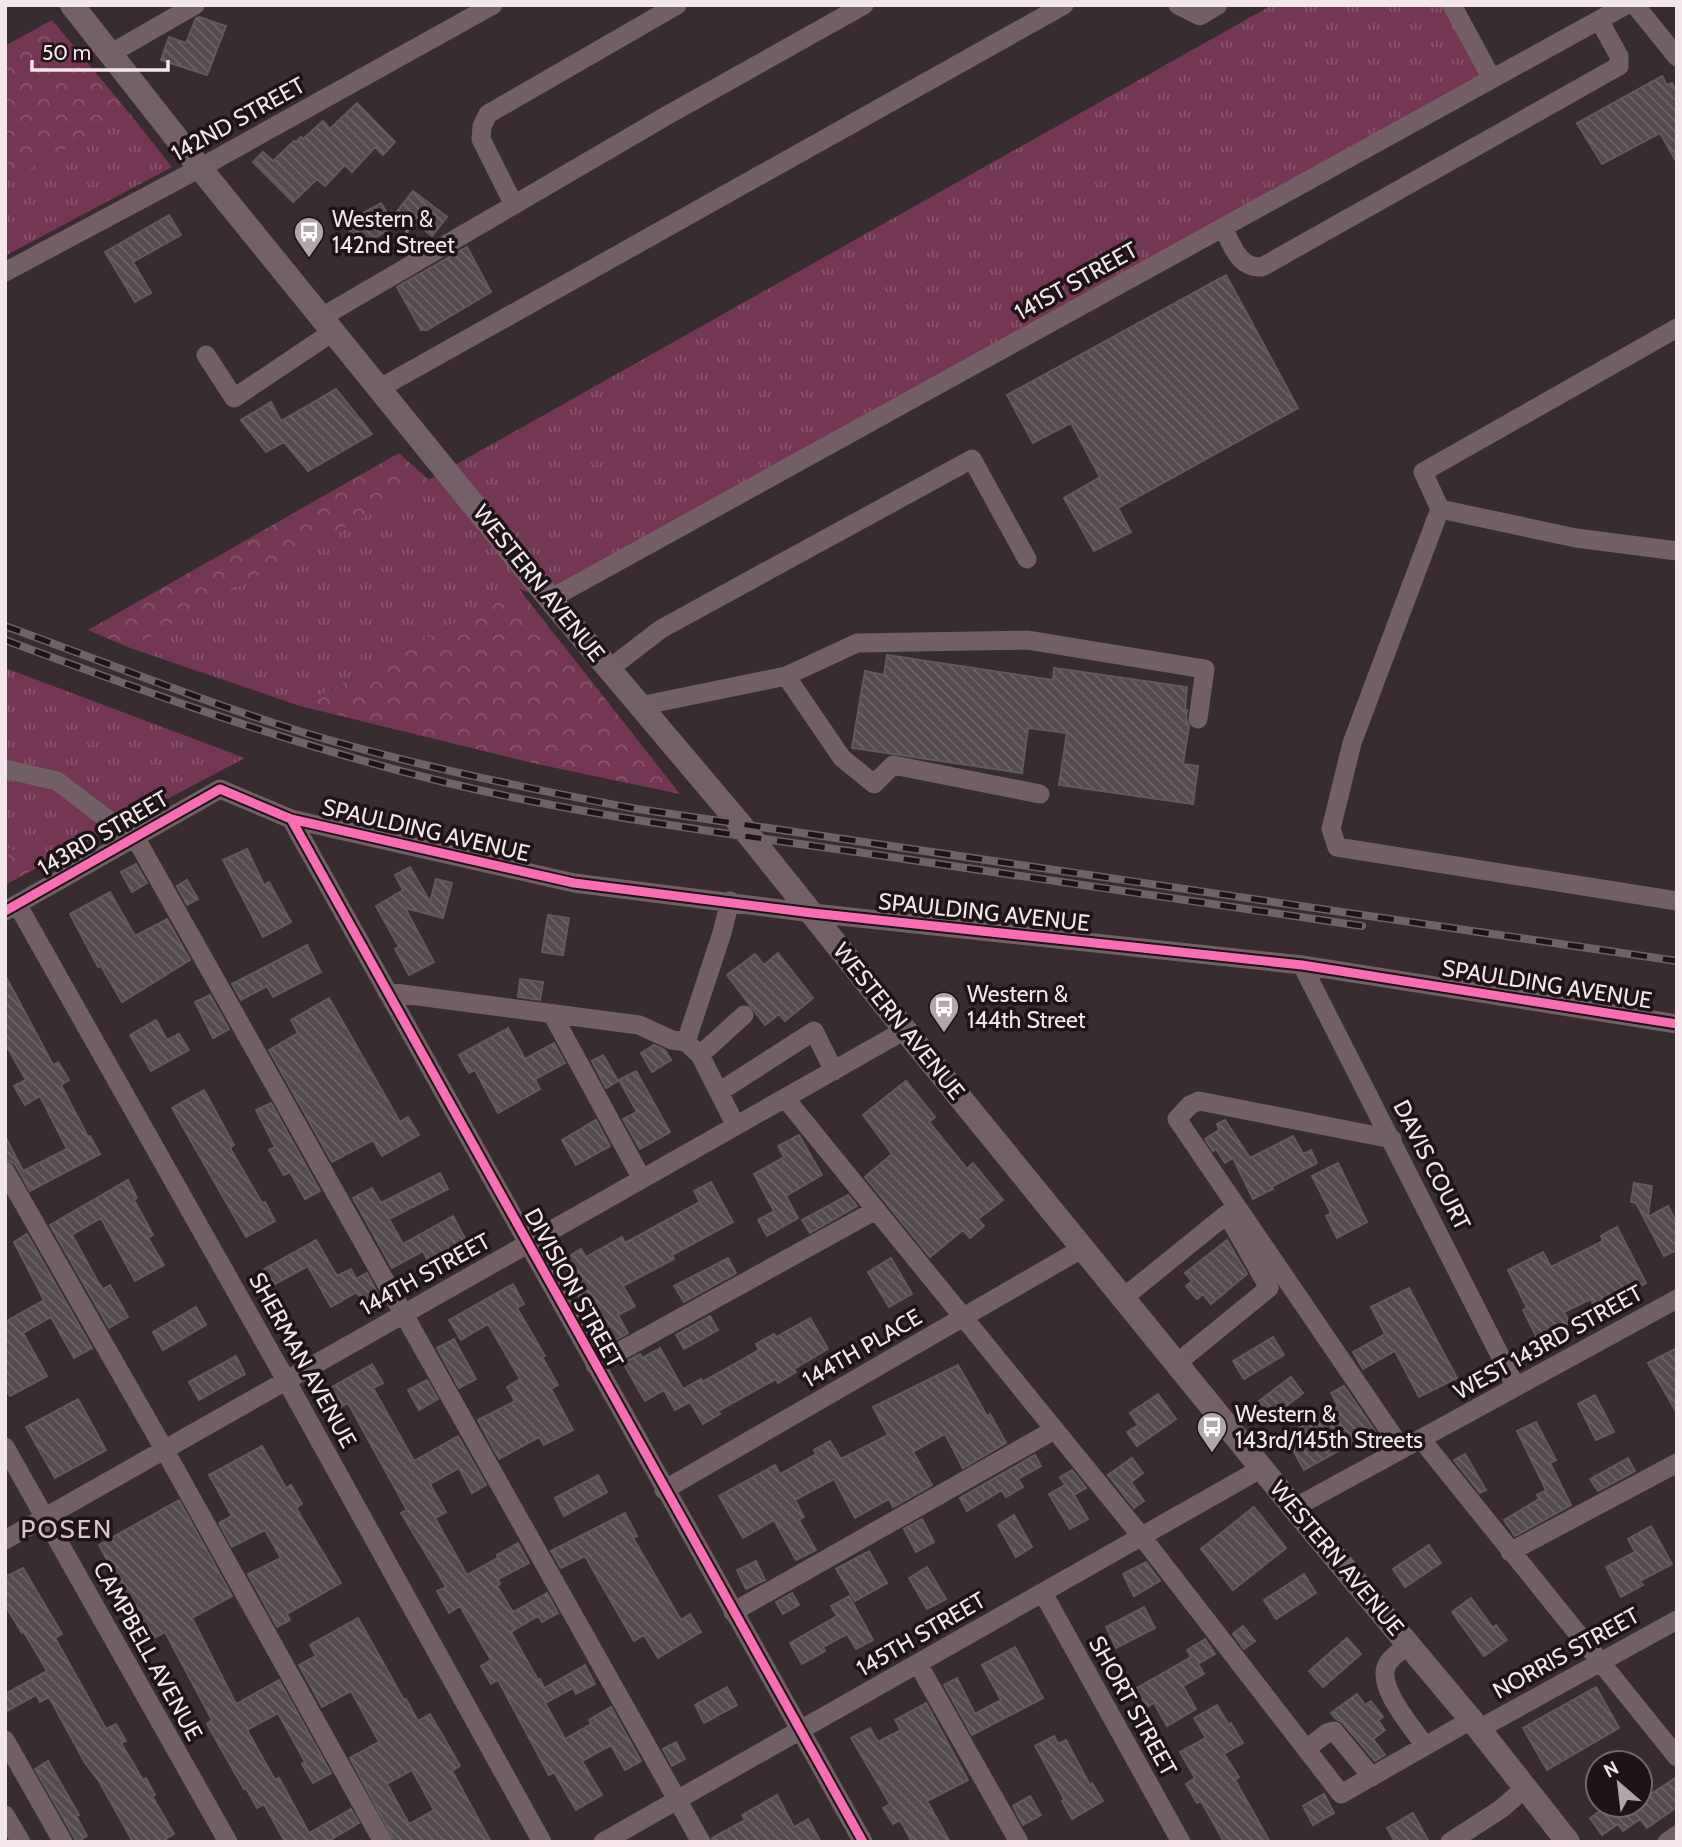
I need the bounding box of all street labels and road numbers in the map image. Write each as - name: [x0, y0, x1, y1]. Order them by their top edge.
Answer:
- street label: 142ND STREET: [166, 71, 310, 167]
- street label: 141ST STREET: [1010, 236, 1142, 326]
- street label: WESTERN AVENUE: [467, 499, 611, 667]
- street label: 143RD STREET: [33, 784, 173, 882]
- street label: SPAULDING AVENUE: [319, 792, 533, 868]
- street label: SPAULDING AVENUE: [877, 887, 1091, 937]
- street label: WESTERN AVENUE: [827, 937, 971, 1105]
- street label: SPAULDING AVENUE: [1440, 954, 1654, 1014]
- street label: DAVIS COURT: [1387, 1095, 1477, 1235]
- street label: DIVISION STREET: [519, 1203, 629, 1373]
- street label: 144TH STREET: [355, 1227, 495, 1321]
- street label: SHERMAN AVENUE: [243, 1268, 363, 1452]
- street label: WEST 143RD STREET: [1449, 1278, 1647, 1406]
- street label: 144TH PLACE: [797, 1303, 927, 1393]
- street label: WESTERN AVENUE: [1264, 1475, 1410, 1641]
- street label: CAMPBELL AVENUE: [87, 1557, 209, 1745]
- street label: 145TH STREET: [852, 1586, 990, 1682]
- street label: NORRIS STREET: [1488, 1601, 1644, 1705]
- street label: SHORT STREET: [1083, 1631, 1183, 1781]

